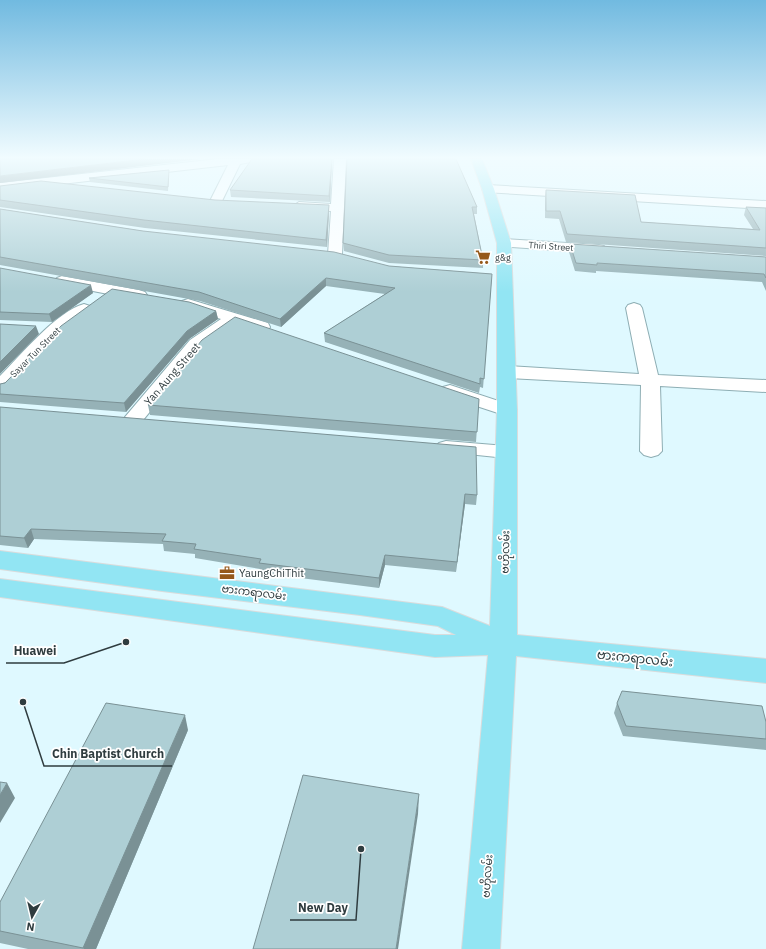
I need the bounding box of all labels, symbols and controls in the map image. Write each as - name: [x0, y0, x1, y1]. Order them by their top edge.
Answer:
- street label: Thiri Street: [528, 239, 574, 253]
- supermarket icon: g&g: [474, 248, 492, 266]
- place label: g&g: [495, 252, 511, 263]
- street label: Sayar Tun Street: [8, 325, 62, 379]
- street label: Yan Aung Street: [141, 340, 203, 408]
- street label: ဗဟိုလမ်း: [498, 530, 514, 574]
- office icon: YaungChiThit: [218, 564, 236, 582]
- place label: YaungChiThit: [239, 566, 304, 580]
- street label: ဗားကရာလမ်း: [221, 581, 287, 605]
- callout: Huawei: [6, 639, 64, 663]
- text: Huawei: [14, 643, 56, 658]
- street label: ဗားကရာလမ်း: [596, 646, 674, 672]
- callout: Chin Baptist Church: [44, 742, 172, 766]
- text: Chin Baptist Church: [52, 746, 164, 761]
- street label: ဗဟိုလမ်း: [479, 854, 498, 898]
- callout: New Day: [290, 896, 356, 920]
- north arrow: [12, 897, 52, 937]
- text: New Day: [298, 900, 348, 915]
- text: N: [26, 919, 36, 934]

